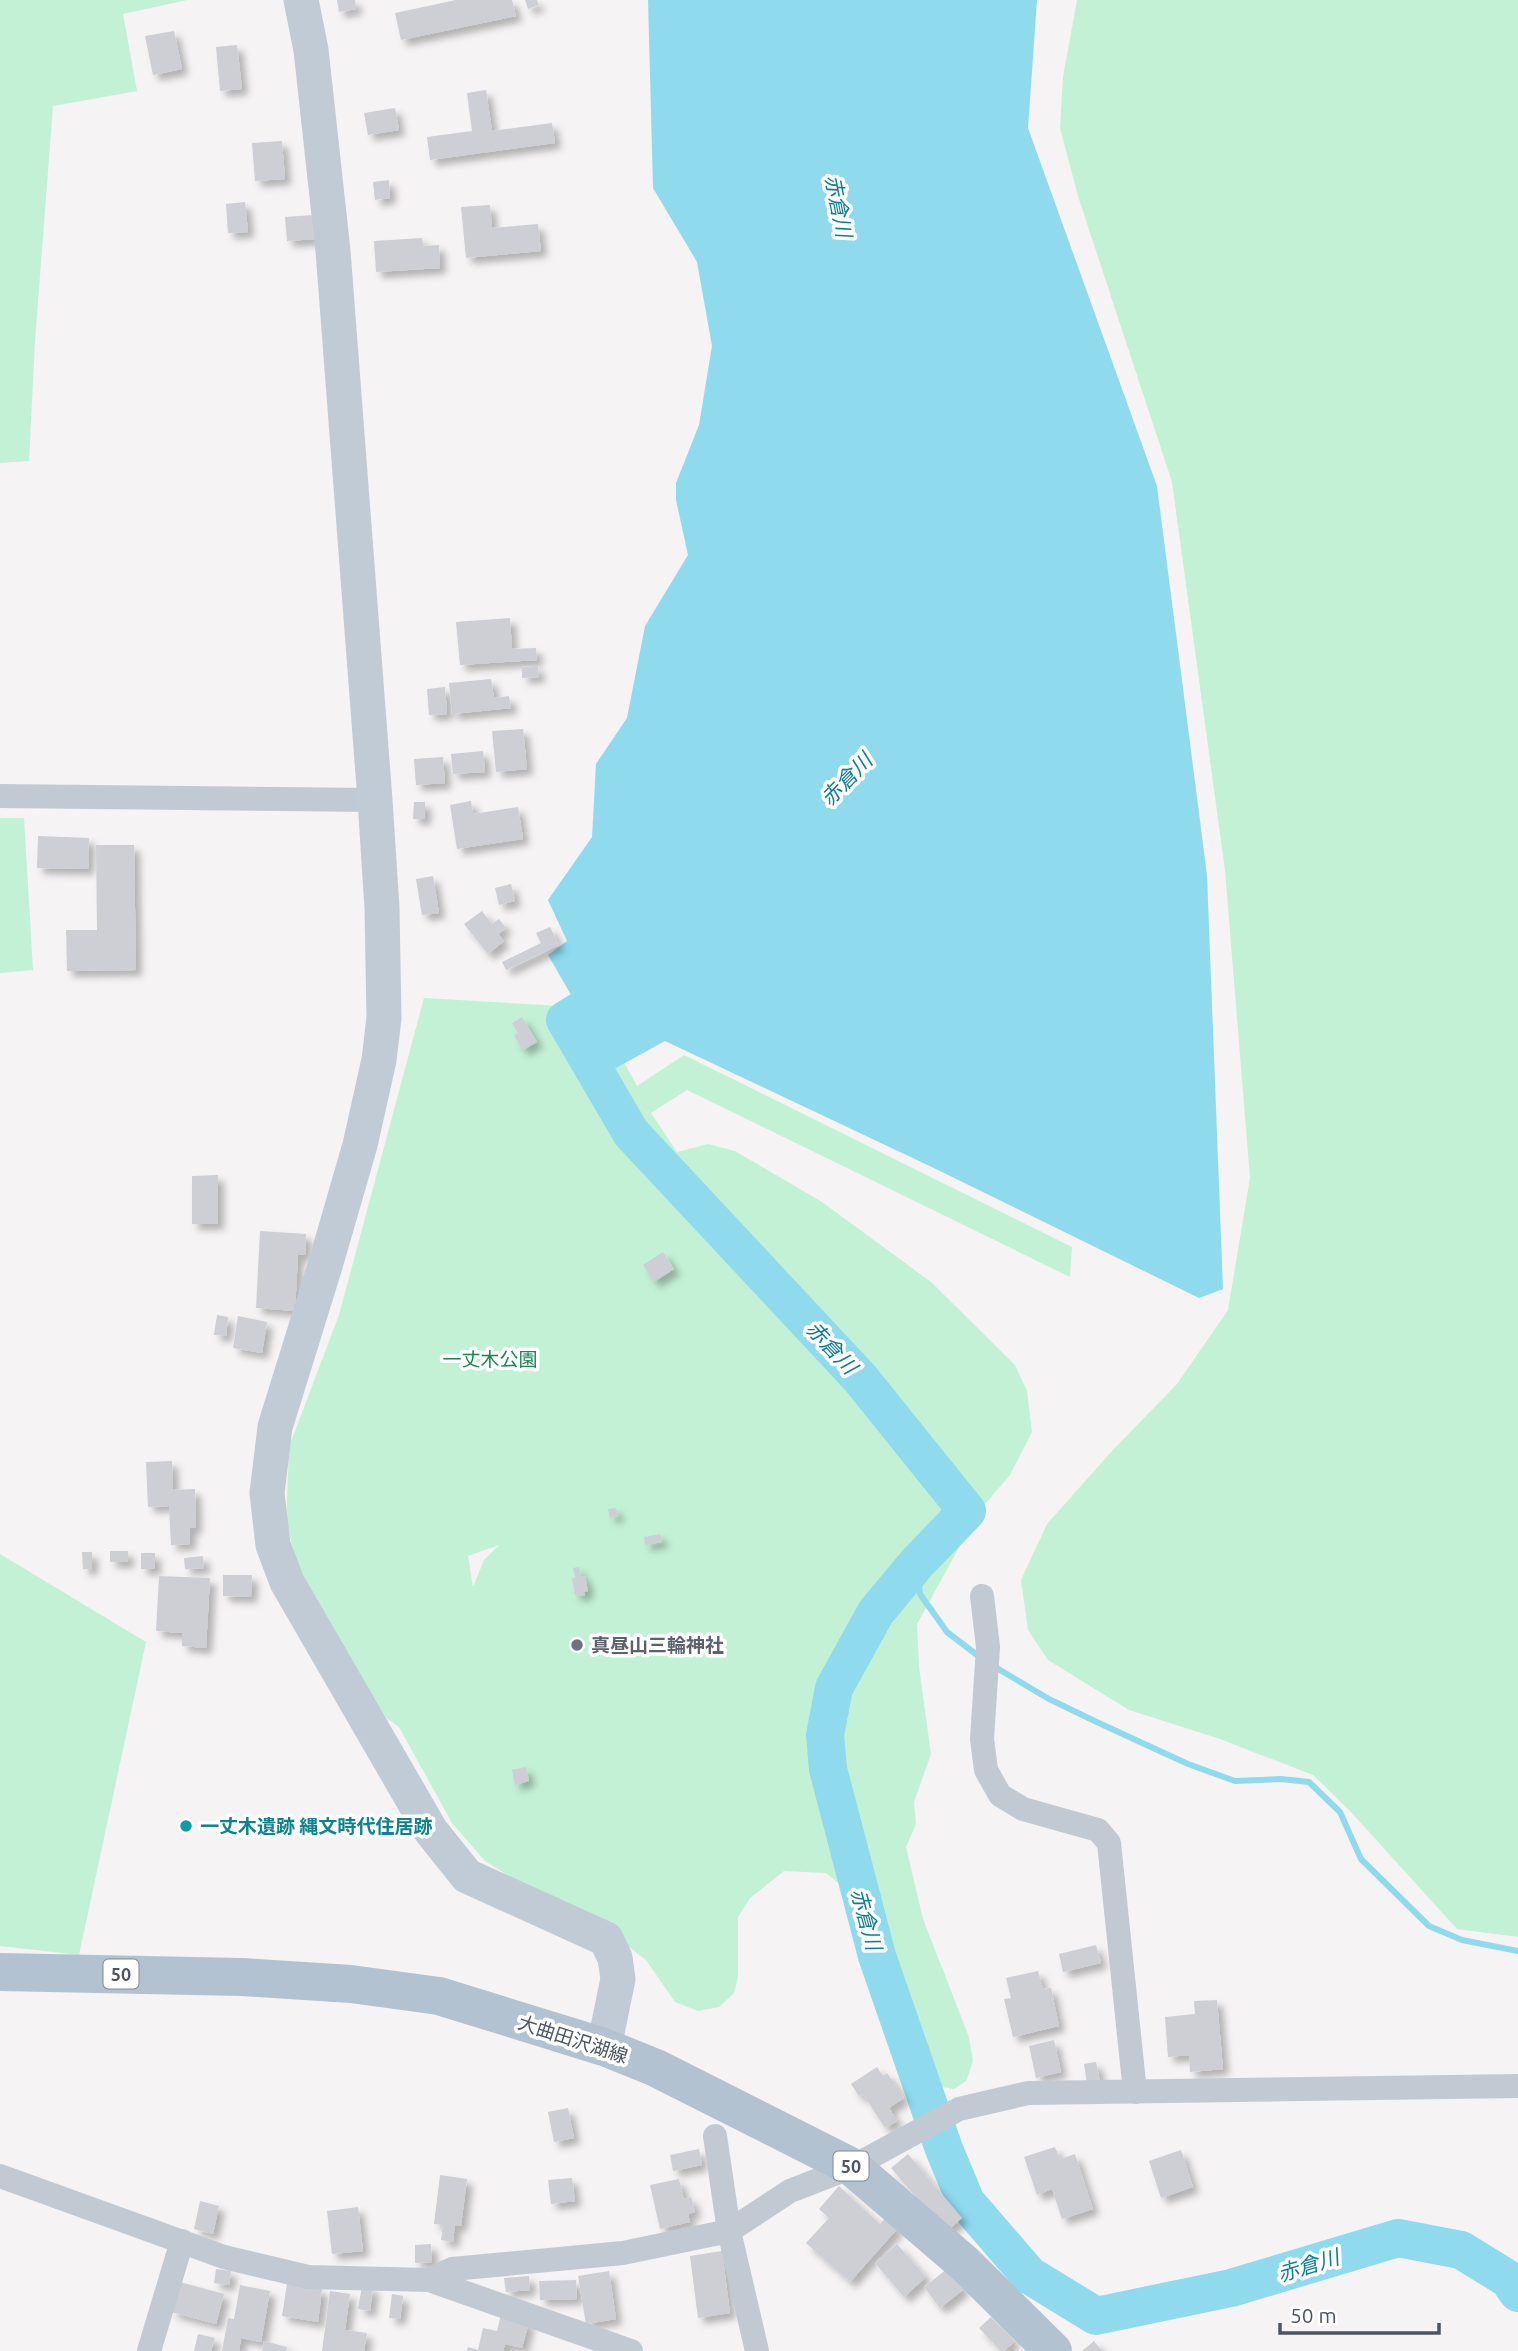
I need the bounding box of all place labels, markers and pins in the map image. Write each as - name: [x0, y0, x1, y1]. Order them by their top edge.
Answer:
- place label: 真昼山三輪神社: [591, 1634, 724, 1656]
- marker: 真昼山三輪神社: [569, 1637, 585, 1653]
- place label: 一丈木遺跡 縄文時代住居跡: [200, 1815, 433, 1837]
- marker: 一丈木遺跡 縄文時代住居跡: [178, 1818, 194, 1834]

